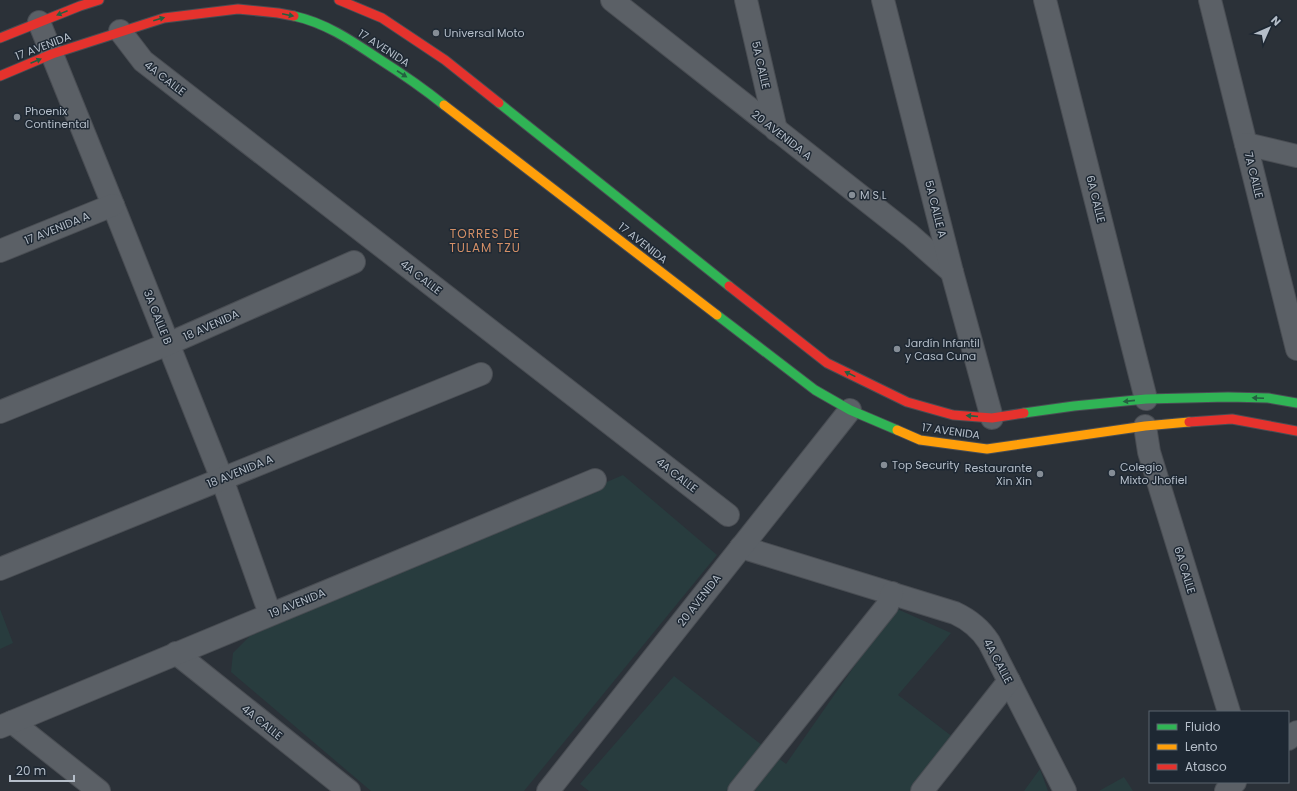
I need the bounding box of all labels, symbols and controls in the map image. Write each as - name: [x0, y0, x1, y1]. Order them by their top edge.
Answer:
- north arrow: [1249, 8, 1289, 48]
- one-way arrow: [57, 10, 68, 16]
- one-way arrow: [282, 12, 294, 18]
- text: N: [1267, 12, 1285, 30]
- one-way arrow: [153, 16, 165, 22]
- street label: 17 AVENIDA: [355, 25, 413, 71]
- place label: Universal Moto: [444, 25, 525, 41]
- street label: 17 AVENIDA: [13, 28, 74, 64]
- marker: Universal Moto: [431, 28, 441, 38]
- street label: 5A CALLE: [748, 40, 774, 90]
- street label: 4A CALLE: [141, 57, 189, 99]
- one-way arrow: [30, 58, 42, 64]
- one-way arrow: [397, 70, 407, 78]
- place label: Phoenix Continental: [25, 103, 89, 132]
- street label: 20 AVENIDA A: [748, 106, 816, 164]
- marker: Phoenix Continental: [12, 112, 22, 122]
- street label: 7A CALLE: [1241, 150, 1267, 200]
- street label: 6A CALLE: [1082, 174, 1110, 224]
- street label: 5A CALLE A: [921, 179, 951, 240]
- place label: M S L: [860, 187, 887, 203]
- marker: M S L: [847, 190, 857, 200]
- street label: 17 AVENIDA A: [22, 207, 92, 248]
- street label: 17 AVENIDA: [615, 219, 671, 268]
- district label: TORRES DE TULAM TZU: [449, 225, 521, 256]
- street label: 4A CALLE: [397, 256, 445, 298]
- street label: 3A CALLE B: [140, 287, 176, 347]
- street label: 18 AVENIDA: [181, 305, 242, 344]
- place label: Jardín Infantil y Casa Cuna: [905, 335, 980, 364]
- marker: Jardín Infantil y Casa Cuna: [892, 344, 902, 354]
- one-way arrow: [844, 371, 856, 377]
- one-way arrow: [1251, 395, 1264, 401]
- one-way arrow: [1123, 397, 1135, 404]
- one-way arrow: [966, 413, 978, 420]
- street label: 17 AVENIDA: [921, 419, 982, 443]
- street label: 18 AVENIDA A: [205, 450, 276, 492]
- street label: 4A CALLE: [653, 454, 701, 496]
- place label: Top Security: [892, 457, 960, 473]
- place label: Colegio Mixto Jhofiel: [1120, 459, 1187, 488]
- marker: Top Security: [879, 460, 889, 470]
- place label: Restaurante Xin Xin: [965, 460, 1032, 489]
- marker: Colegio Mixto Jhofiel: [1107, 468, 1117, 478]
- marker: Restaurante Xin Xin: [1035, 469, 1045, 479]
- street label: 6A CALLE: [1170, 545, 1200, 595]
- street label: 20 AVENIDA: [674, 570, 725, 629]
- street label: 19 AVENIDA: [266, 584, 328, 622]
- street label: 4A CALLE: [980, 636, 1016, 686]
- street label: 4A CALLE: [238, 701, 286, 743]
- legend: [1149, 711, 1289, 783]
- text: Fluido: [1185, 718, 1221, 735]
- text: Lento: [1185, 738, 1218, 755]
- scale bar: [10, 757, 74, 783]
- text: Atasco: [1185, 758, 1227, 775]
- text: 20 m: [16, 762, 46, 779]

